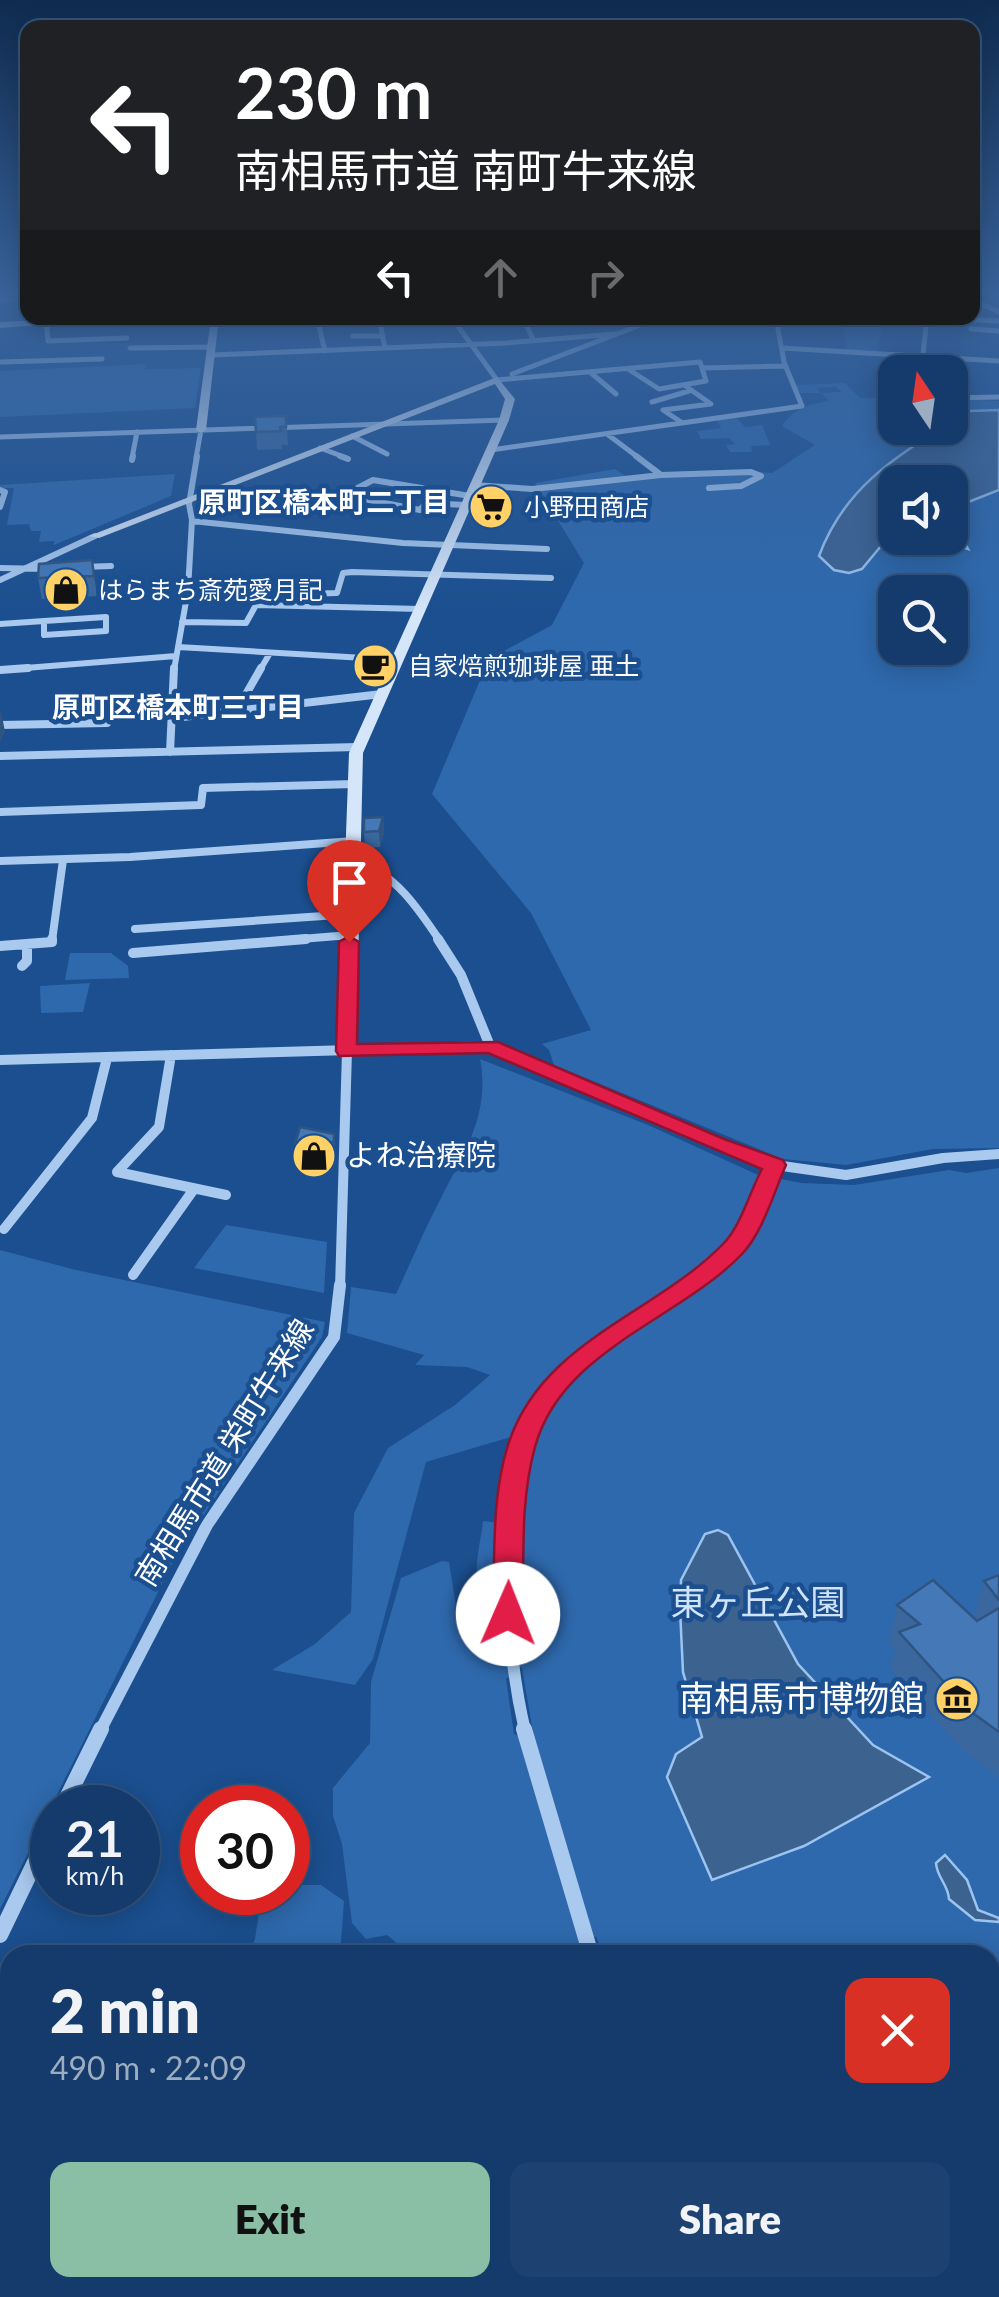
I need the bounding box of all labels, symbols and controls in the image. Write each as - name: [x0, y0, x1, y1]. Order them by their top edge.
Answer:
- text: 230 m: [235, 50, 432, 134]
- icon: left: [70, 60, 200, 190]
- text: 南相馬市道 南町牛来線: [235, 143, 697, 197]
- icon: left: [368, 250, 423, 305]
- icon: ahead: [473, 250, 528, 305]
- icon: right: [578, 250, 633, 305]
- north arrow: [878, 355, 968, 445]
- map controls: [878, 355, 968, 665]
- button: sound: [878, 465, 968, 555]
- district label: 原町区橋本町二丁目: [198, 484, 450, 518]
- supermarket icon: 小野田商店: [468, 484, 514, 530]
- place label: 小野田商店: [524, 491, 649, 521]
- shop icon: はらまち斎苑愛月記: [43, 567, 89, 613]
- place label: はらまち斎苑愛月記: [98, 574, 323, 604]
- button: search: [878, 575, 968, 665]
- cafe icon: 自家焙煎珈琲屋 亜土: [352, 643, 398, 689]
- place label: 自家焙煎珈琲屋 亜土: [408, 650, 639, 680]
- district label: 原町区橋本町三丁目: [52, 689, 304, 723]
- pin: [307, 840, 392, 943]
- icon: arrive: [322, 855, 377, 910]
- shop icon: よね治療院: [291, 1133, 337, 1179]
- place label: よね治療院: [346, 1136, 496, 1172]
- street label: 南相馬市道 栄町牛来線: [127, 1312, 320, 1592]
- position arrow: [456, 1562, 560, 1666]
- park label: 東ヶ丘公園: [670, 1580, 846, 1622]
- place label: 南相馬市博物館: [679, 1676, 924, 1718]
- museum icon: 南相馬市博物館: [934, 1676, 980, 1722]
- speed limit sign: 30: [180, 1785, 310, 1915]
- text: 21: [66, 1808, 124, 1868]
- text: km/h: [66, 1860, 124, 1890]
- text: 2 min: [50, 1974, 200, 2046]
- button: close: [845, 1978, 950, 2083]
- text: 490 m · 22:09: [50, 2048, 247, 2087]
- button: Exit: [50, 2162, 490, 2277]
- button: Share: [510, 2162, 950, 2277]

